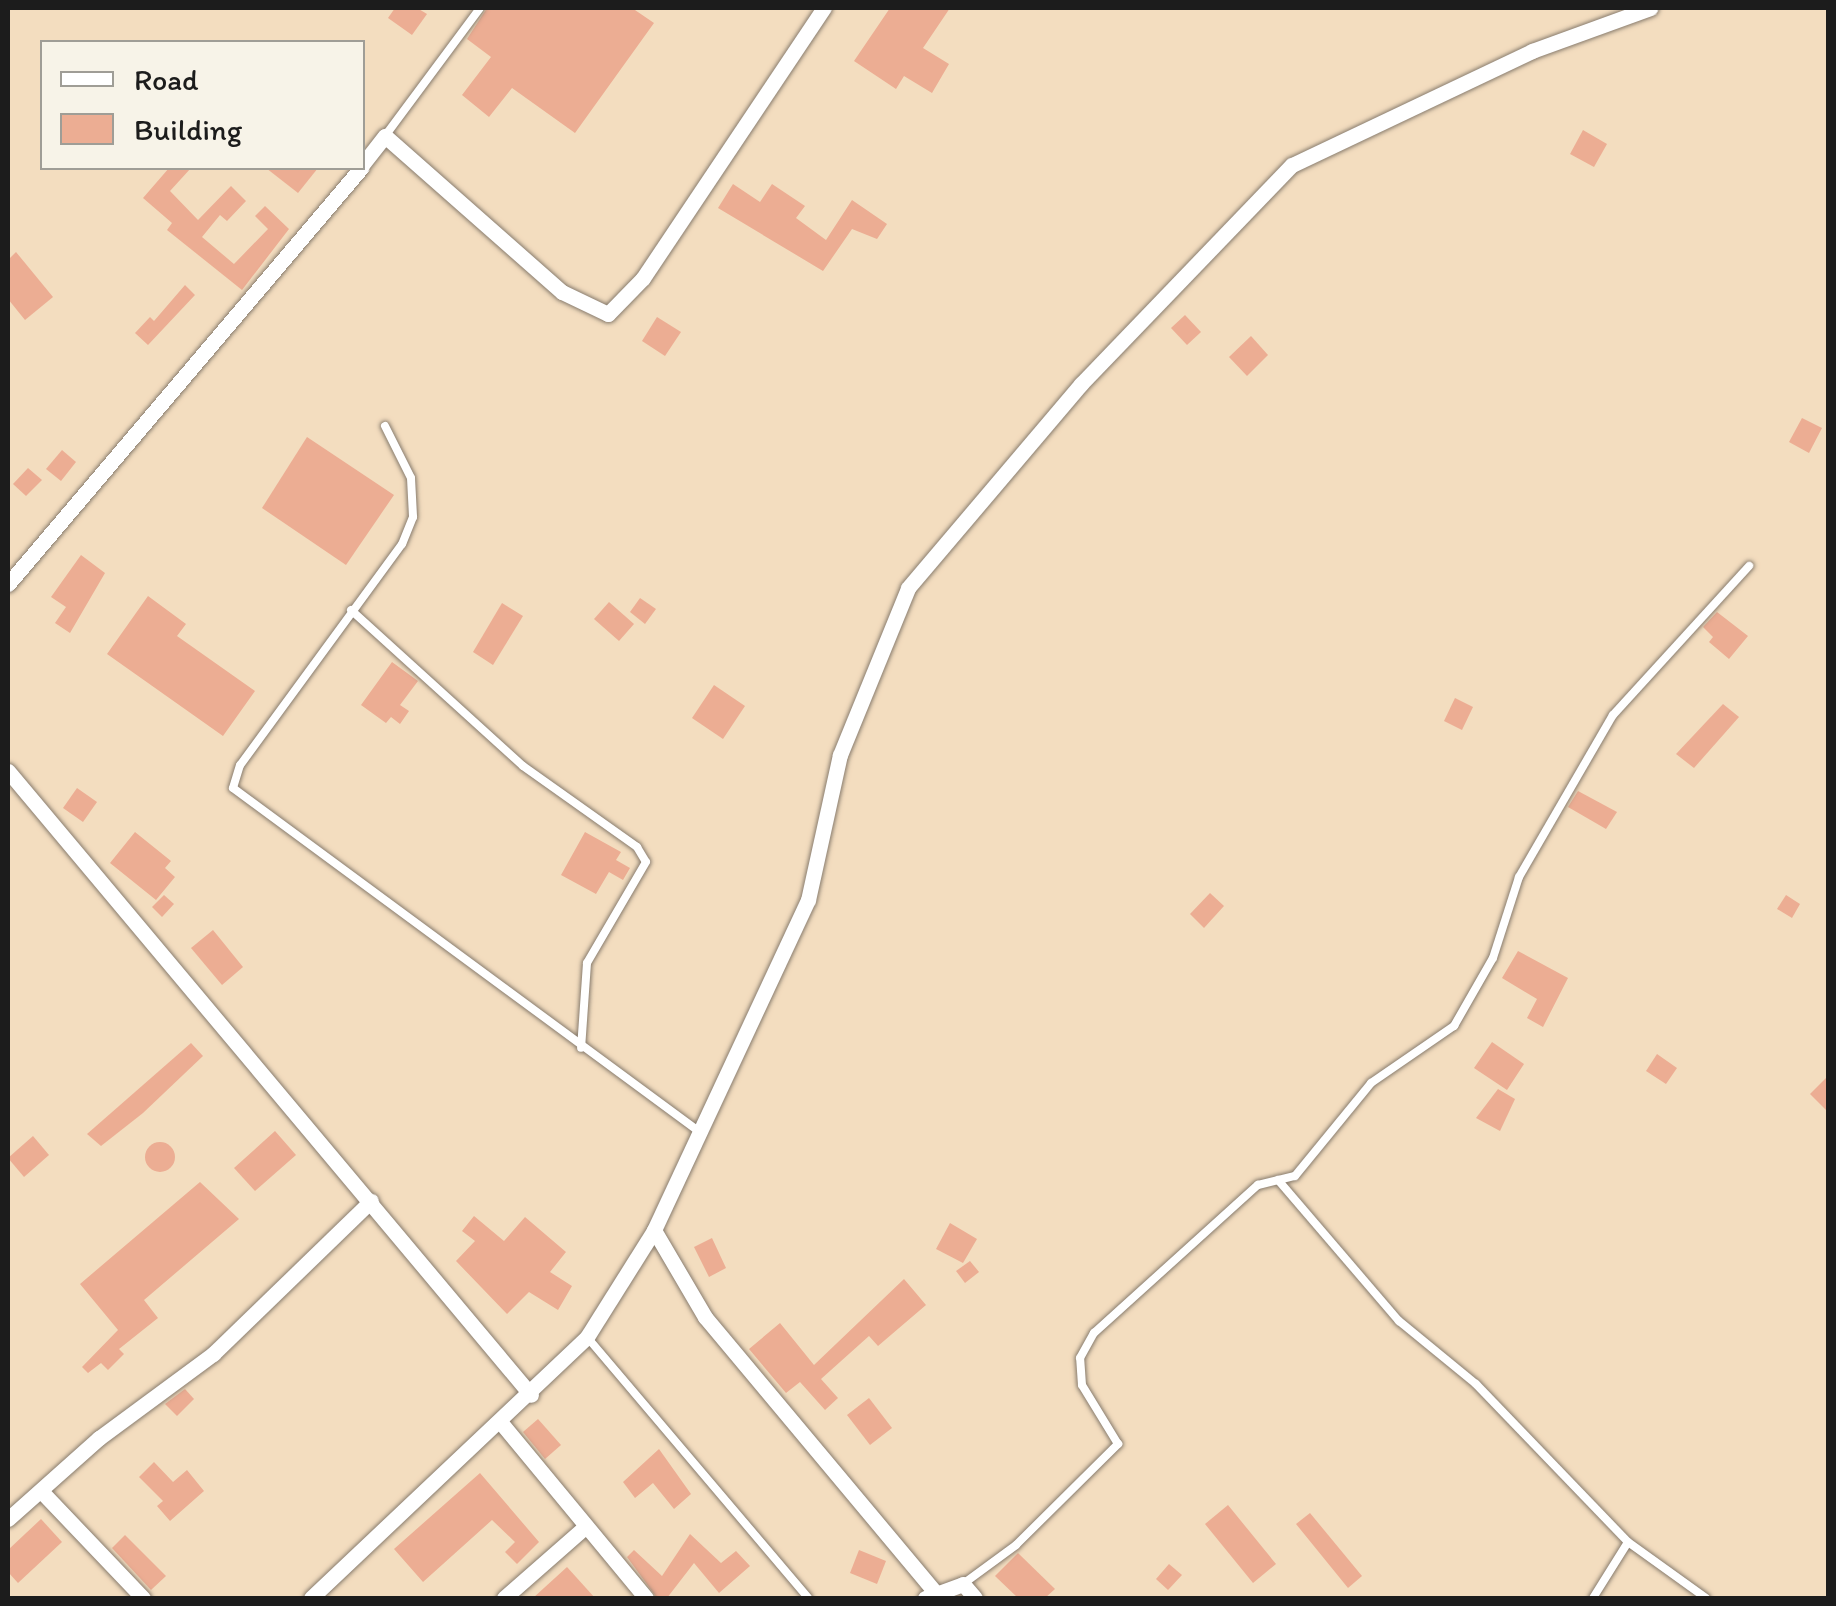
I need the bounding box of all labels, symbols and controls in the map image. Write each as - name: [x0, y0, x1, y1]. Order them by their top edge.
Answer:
- legend: [40, 40, 365, 170]
- text: Road: [134, 61, 199, 98]
- text: Building: [134, 111, 242, 148]

